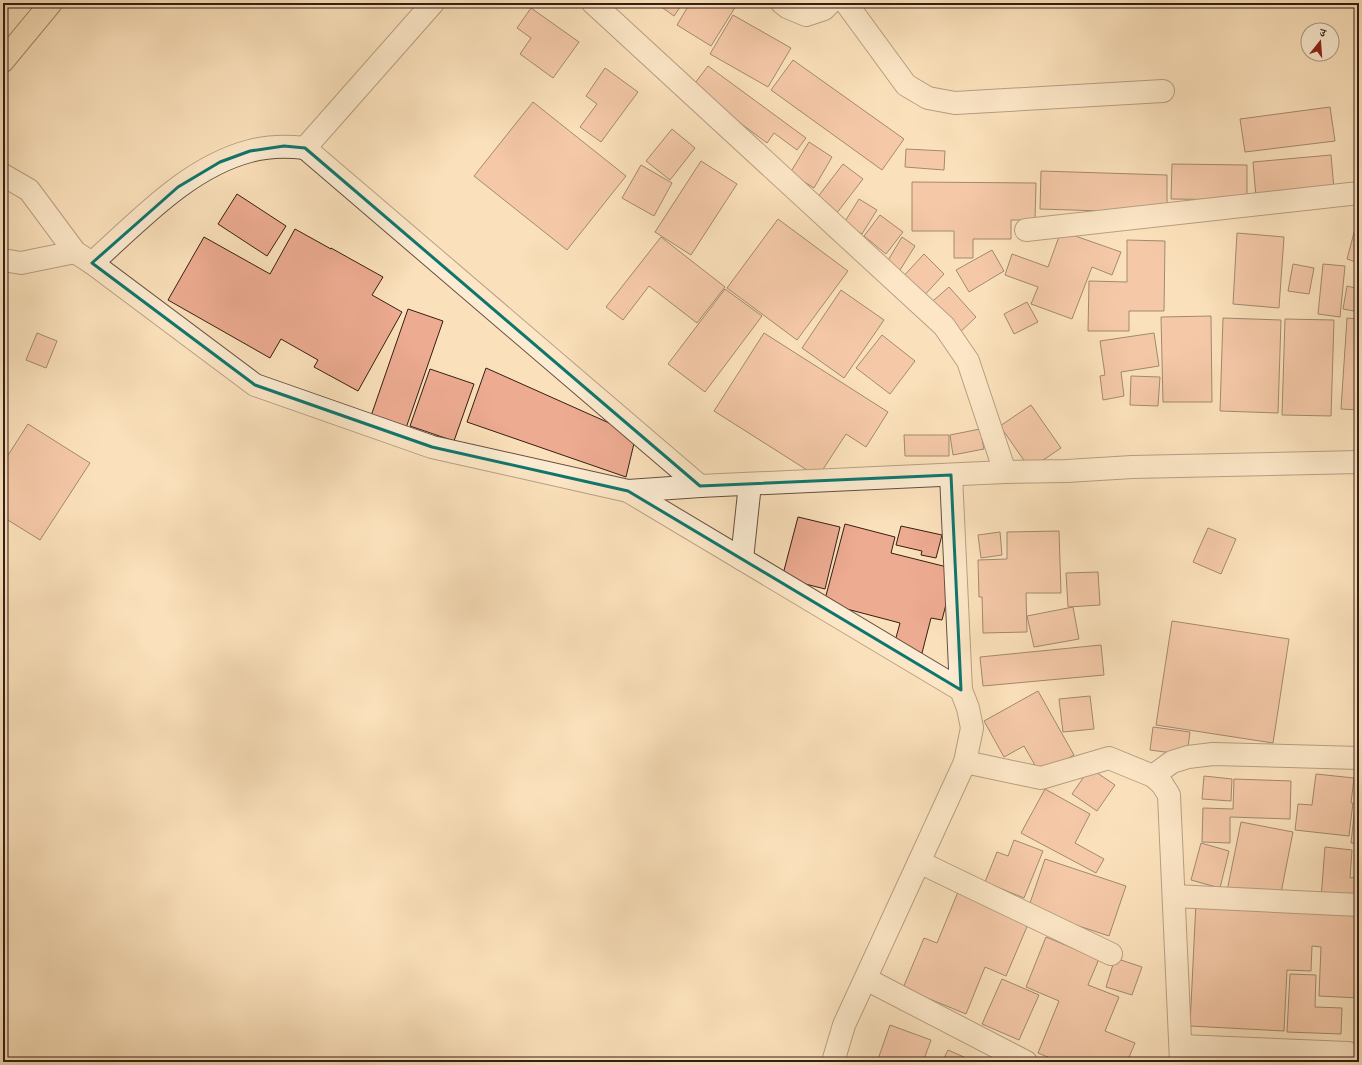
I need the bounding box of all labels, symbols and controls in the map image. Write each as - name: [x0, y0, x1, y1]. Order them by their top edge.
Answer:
- north arrow: [1300, 22, 1340, 62]
- text: उ: [1317, 26, 1329, 40]

